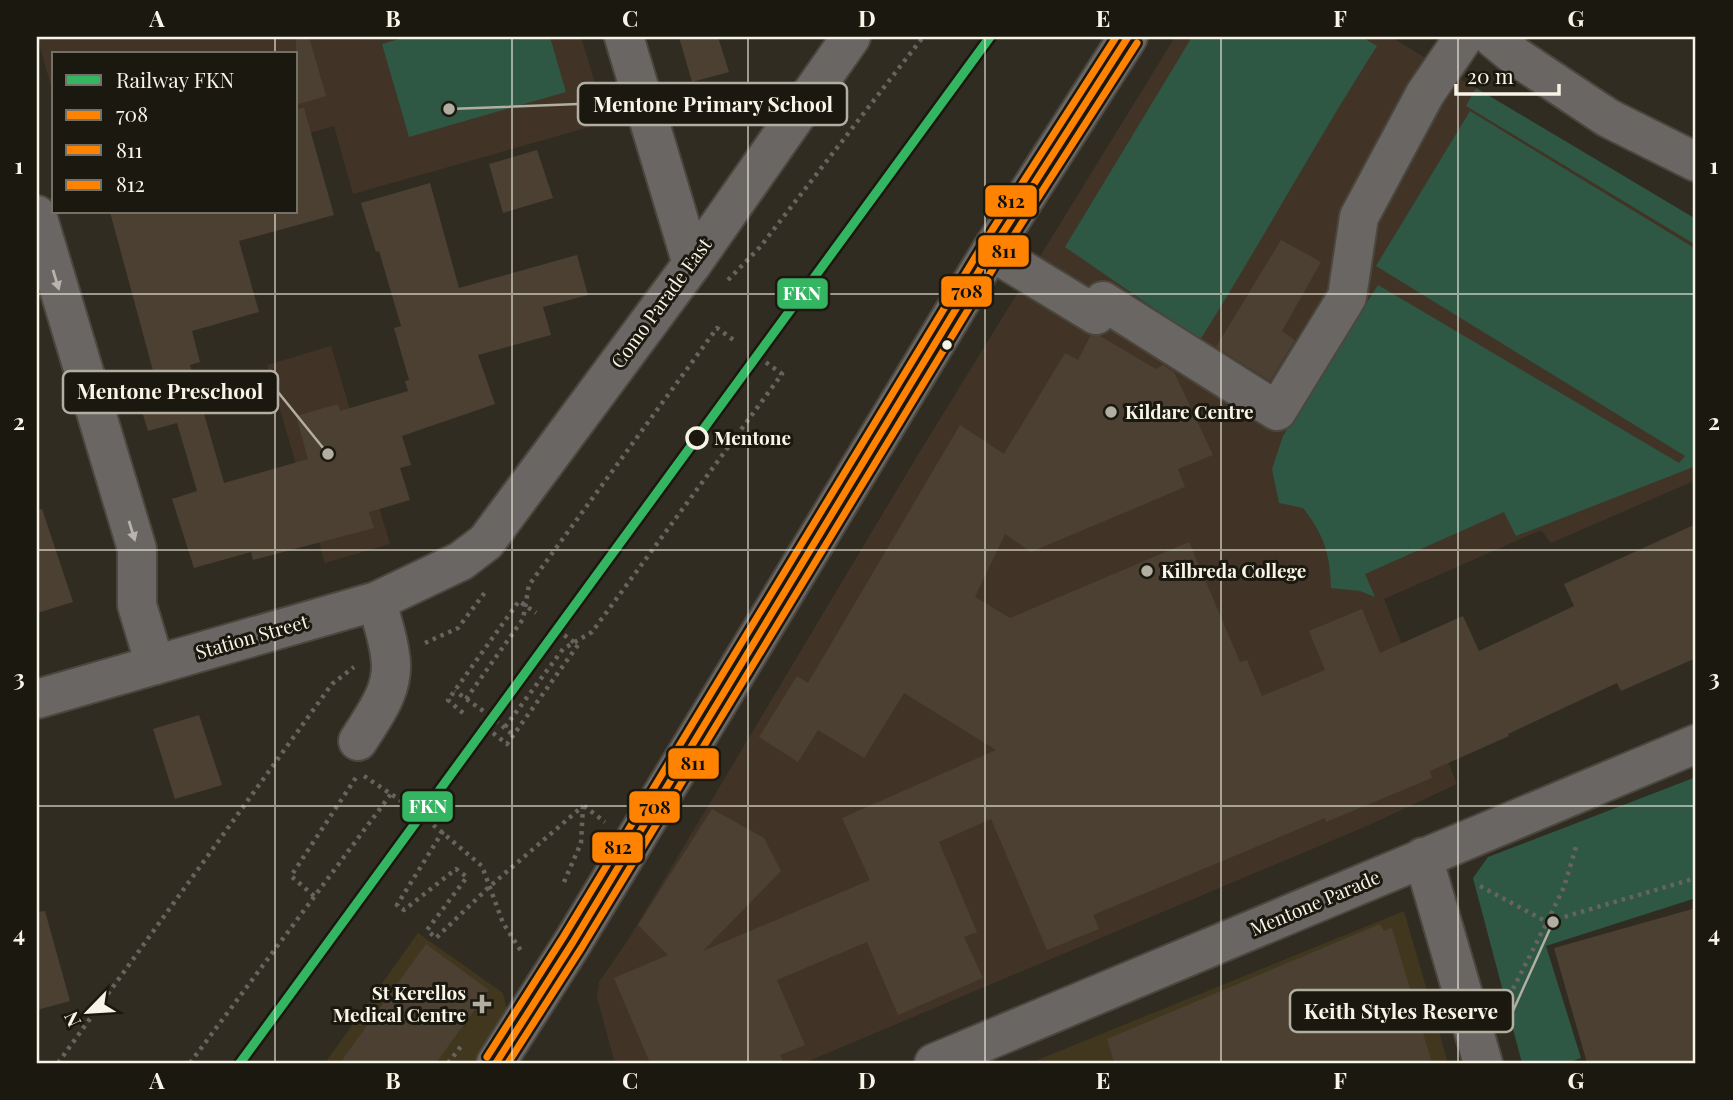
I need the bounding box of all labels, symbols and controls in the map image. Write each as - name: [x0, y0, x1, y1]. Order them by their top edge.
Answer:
- text: A: [148, 2, 165, 33]
- text: B: [385, 2, 401, 33]
- text: C: [622, 2, 638, 33]
- text: D: [858, 2, 876, 33]
- text: E: [1096, 2, 1110, 33]
- text: F: [1333, 2, 1347, 33]
- text: G: [1568, 2, 1585, 33]
- legend: [52, 52, 298, 214]
- scale bar: [1456, 52, 1560, 96]
- text: 20 m: [1467, 61, 1514, 89]
- text: Railway FKN: [116, 65, 235, 93]
- callout: Mentone Primary School: [578, 83, 847, 125]
- text: Mentone Primary School: [593, 89, 834, 117]
- text: 708: [116, 99, 148, 127]
- text: 811: [116, 135, 143, 163]
- text: 1: [15, 149, 24, 180]
- text: 1: [1710, 149, 1719, 180]
- text: 812: [116, 169, 145, 197]
- line badge: 812: [984, 184, 1038, 218]
- text: 812: [997, 187, 1025, 213]
- street label: Como Parade East: [604, 232, 717, 373]
- line badge: 811: [977, 234, 1030, 268]
- text: 811: [991, 237, 1017, 263]
- one-way arrow: [52, 270, 62, 291]
- line badge: 708: [940, 275, 993, 308]
- line badge: FKN: [776, 277, 829, 310]
- text: 708: [951, 277, 983, 303]
- text: FKN: [783, 279, 822, 305]
- unlabelled marker: [940, 338, 954, 352]
- callout: Mentone Preschool: [63, 371, 278, 413]
- text: Mentone Preschool: [77, 376, 264, 404]
- place label: Kildare Centre: [1125, 398, 1253, 424]
- marker: Kildare Centre: [1103, 404, 1119, 420]
- text: 2: [13, 405, 25, 436]
- text: 2: [1708, 405, 1720, 436]
- place label: Mentone: [714, 424, 791, 450]
- marker: Mentone: [686, 427, 708, 449]
- one-way arrow: [127, 521, 137, 542]
- place label: Kilbreda College: [1161, 557, 1306, 583]
- marker: Kilbreda College: [1139, 563, 1155, 579]
- street label: Station Street: [192, 607, 311, 665]
- text: 3: [13, 661, 25, 692]
- text: 3: [1708, 661, 1720, 692]
- line badge: 811: [667, 747, 720, 780]
- text: 811: [680, 749, 706, 775]
- line badge: FKN: [401, 790, 454, 823]
- line badge: 708: [628, 790, 681, 824]
- text: FKN: [409, 792, 448, 818]
- text: 708: [639, 793, 671, 819]
- line badge: 812: [591, 831, 644, 864]
- text: 812: [604, 833, 632, 859]
- street label: Mentone Parade: [1246, 863, 1384, 941]
- text: 4: [13, 917, 25, 948]
- text: 4: [1708, 917, 1720, 948]
- north arrow: [52, 978, 122, 1048]
- place label: St Kerellos Medical Centre: [333, 979, 466, 1027]
- callout: Keith Styles Reserve: [1290, 990, 1513, 1032]
- marker: St Kerellos Medical Centre: [472, 994, 492, 1014]
- text: Keith Styles Reserve: [1304, 996, 1498, 1024]
- text: N: [57, 1008, 86, 1031]
- text: A: [148, 1064, 165, 1095]
- text: B: [385, 1064, 401, 1095]
- text: C: [622, 1064, 638, 1095]
- text: D: [858, 1064, 876, 1095]
- text: E: [1096, 1064, 1110, 1095]
- text: F: [1333, 1064, 1347, 1095]
- text: G: [1568, 1064, 1585, 1095]

